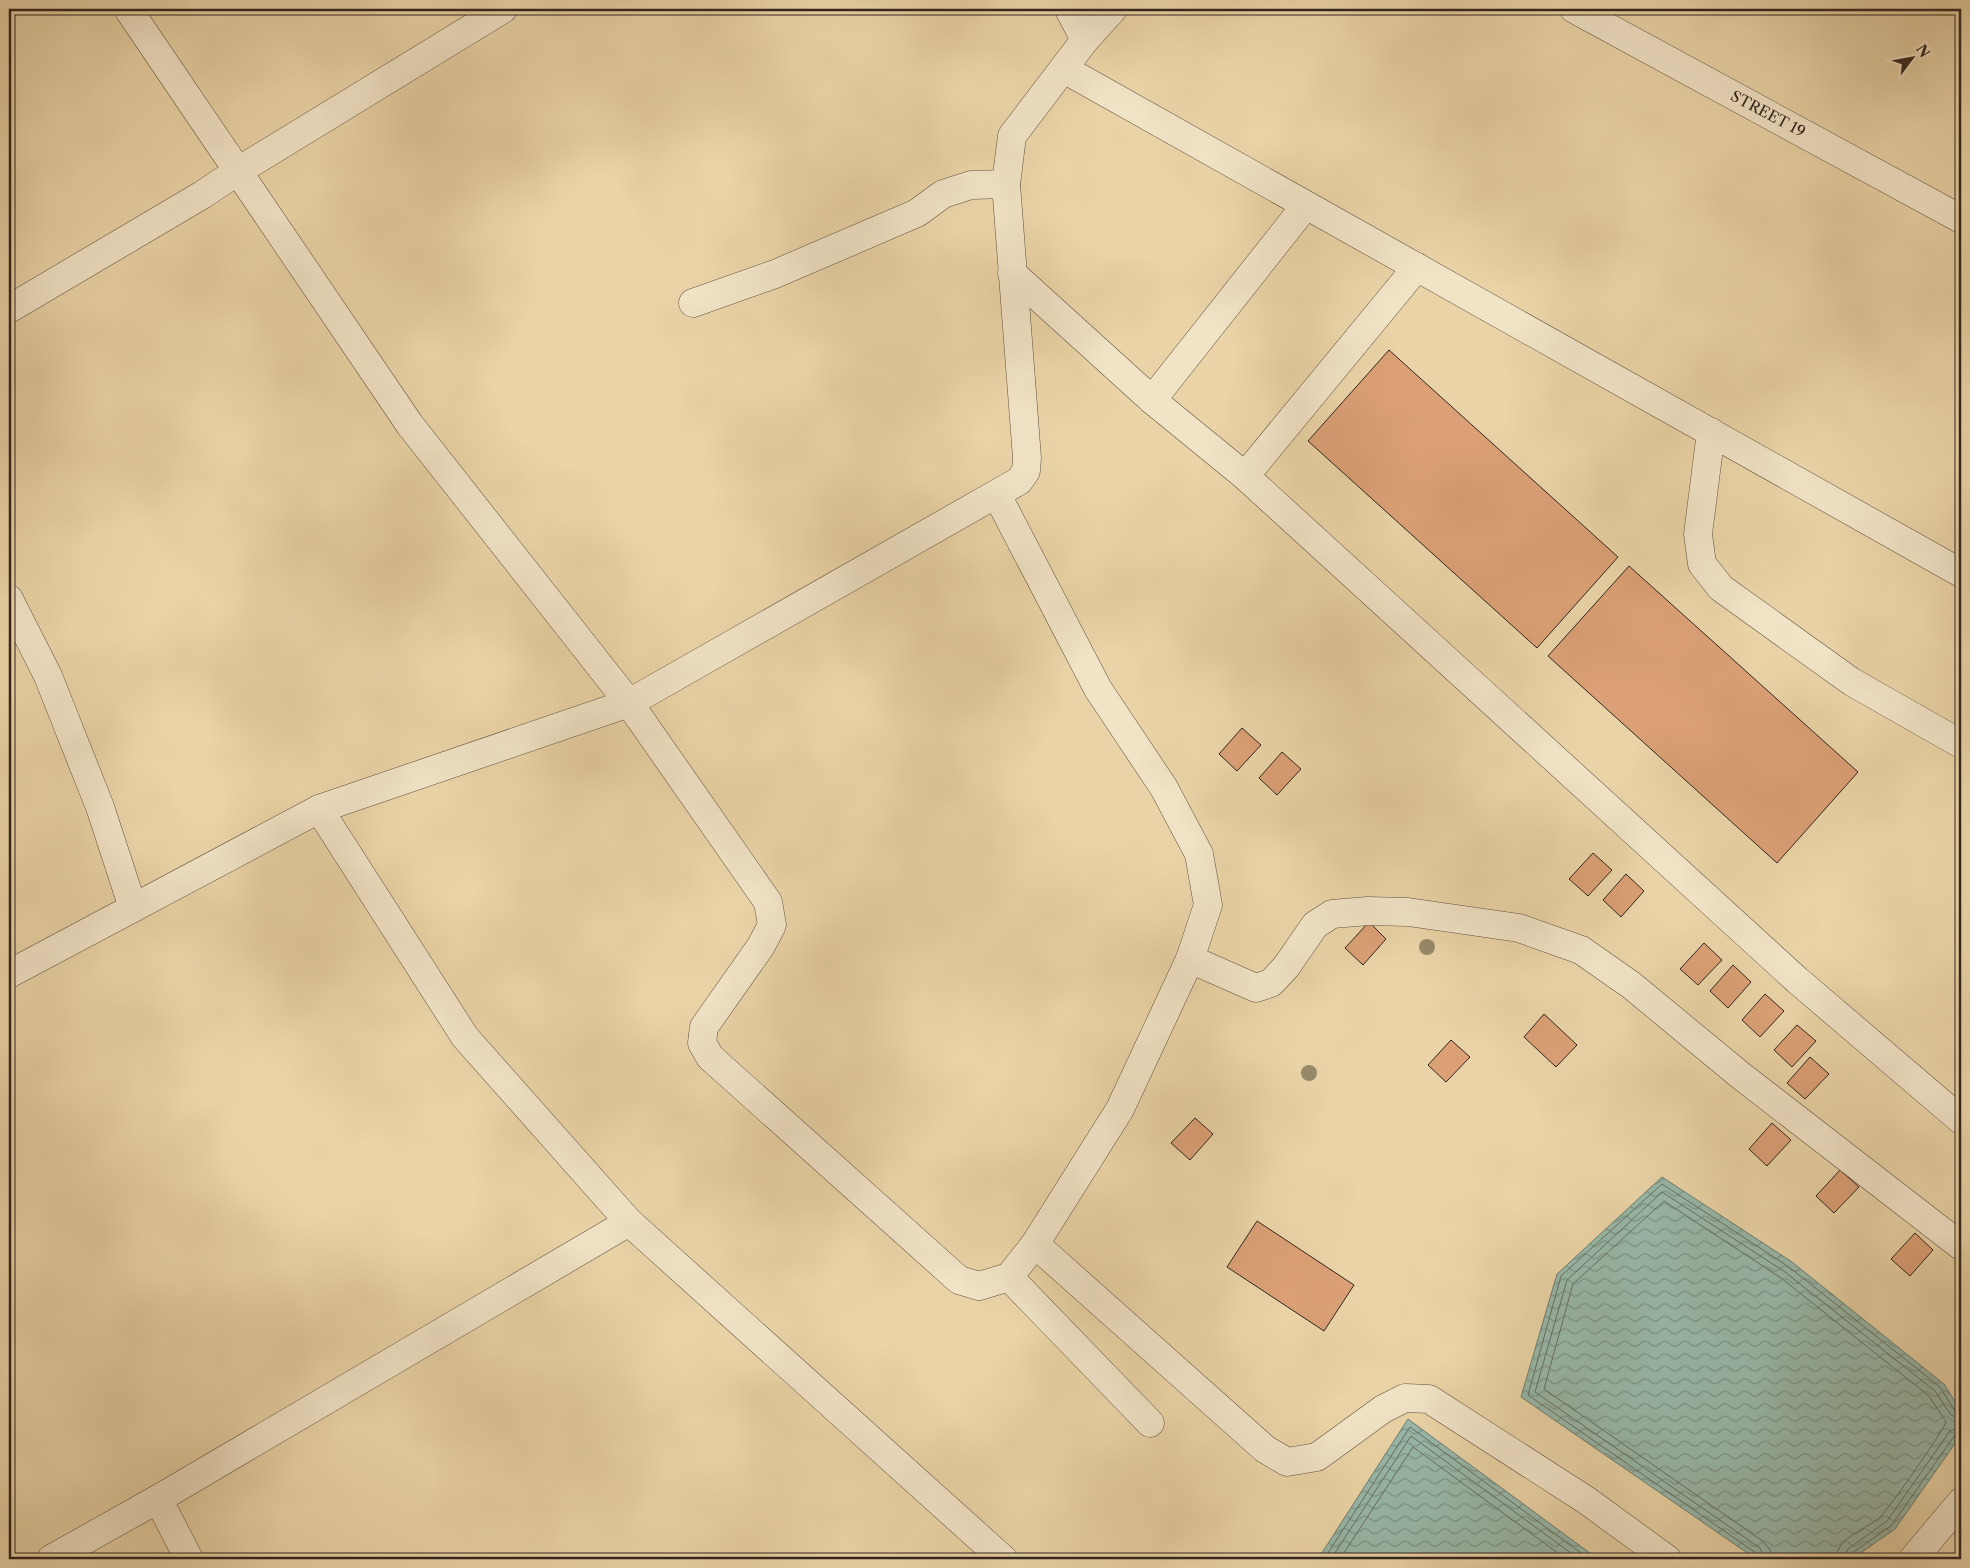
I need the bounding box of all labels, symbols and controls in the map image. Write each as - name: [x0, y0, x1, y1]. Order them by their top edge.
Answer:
- north arrow: [1888, 32, 1938, 82]
- text: N: [1912, 41, 1934, 61]
- street label: STREET 19: [1728, 86, 1809, 141]

